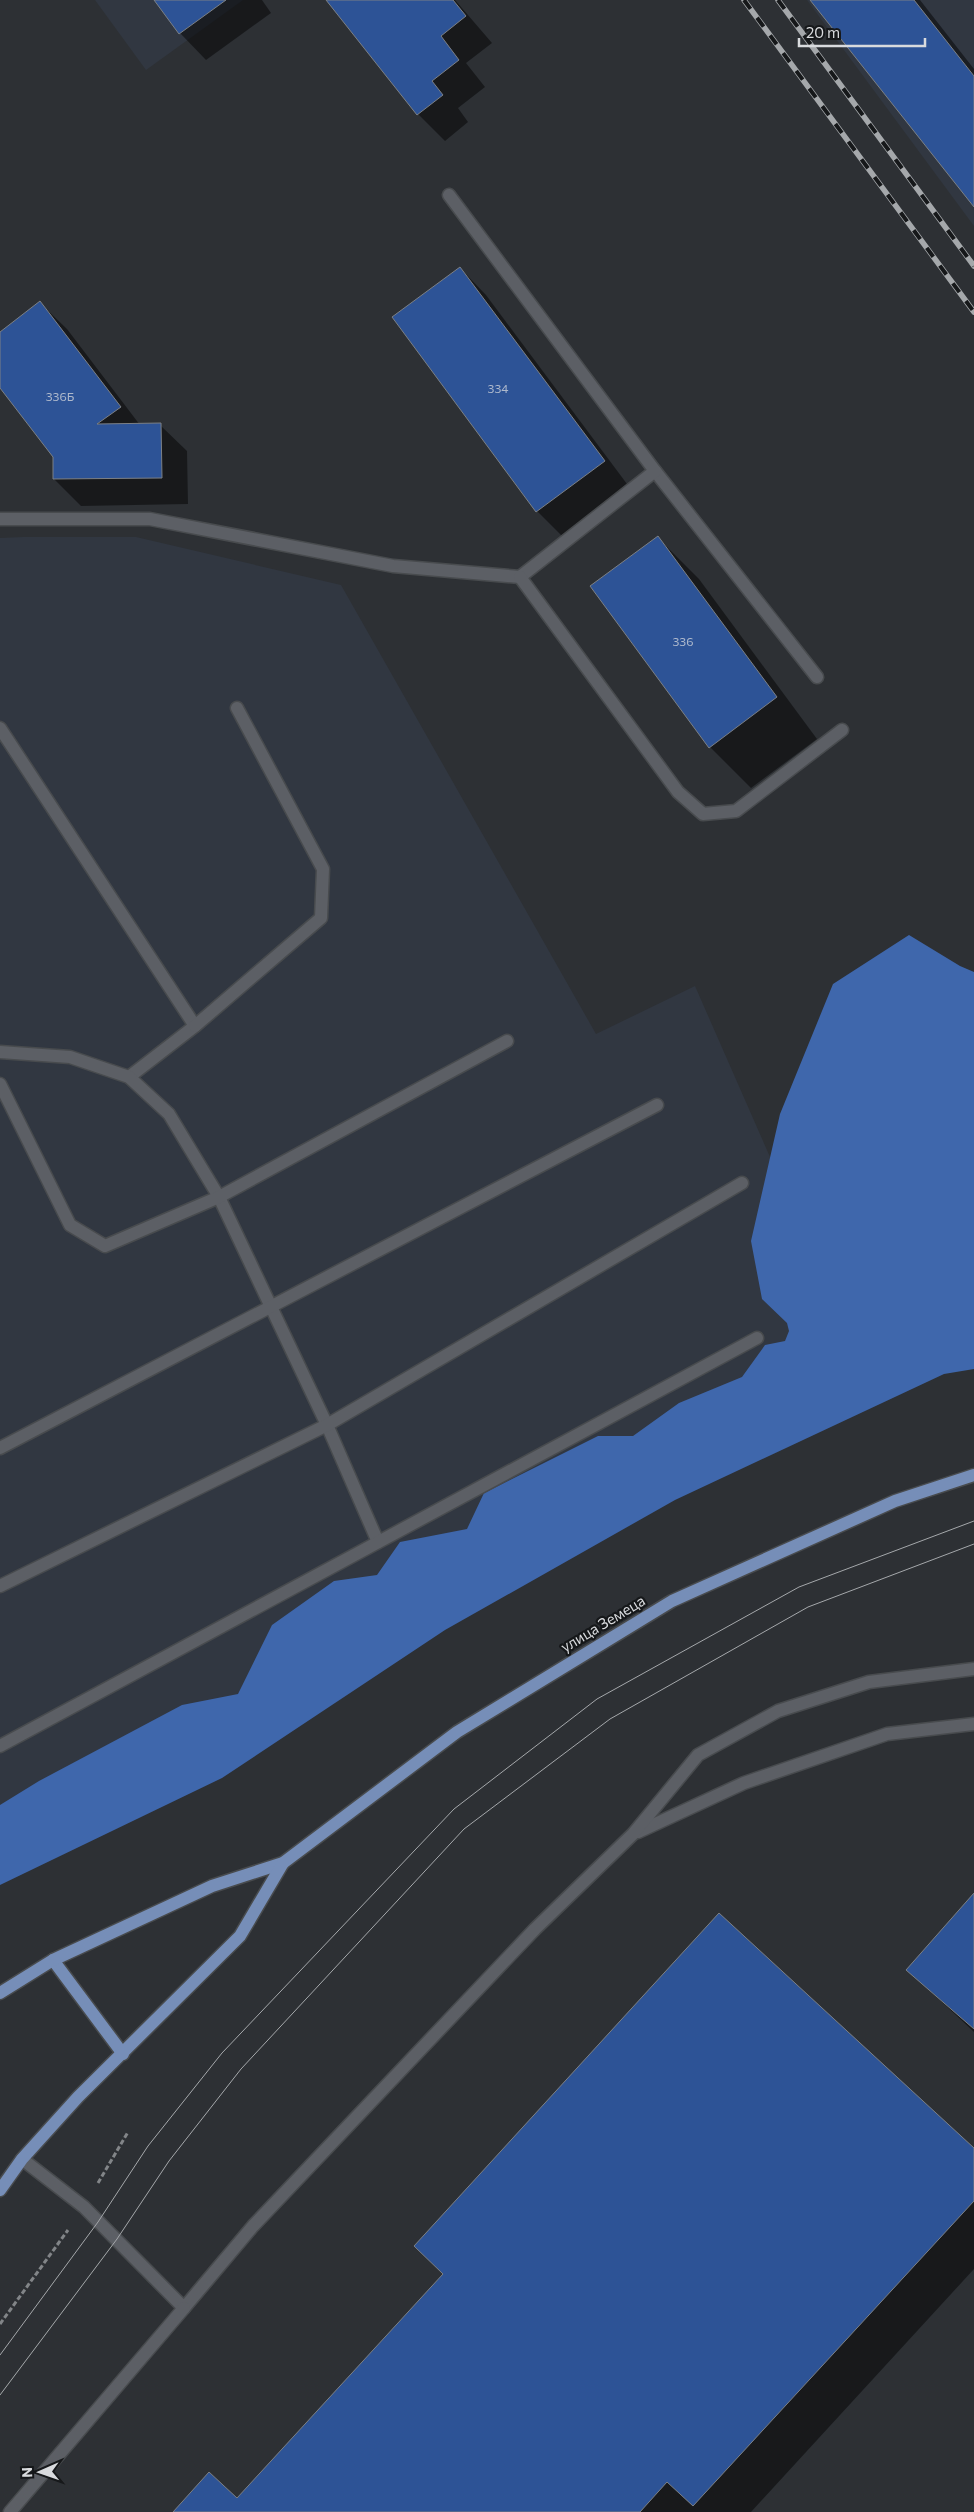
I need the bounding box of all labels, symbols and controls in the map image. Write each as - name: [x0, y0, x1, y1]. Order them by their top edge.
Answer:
- scale bar: [799, 15, 925, 47]
- text: 20 m: [806, 23, 840, 41]
- house number: 334: [488, 381, 508, 395]
- house number: 336Б: [46, 389, 75, 403]
- house number: 336: [673, 634, 693, 648]
- street label: улица Земеца: [557, 1591, 648, 1655]
- north arrow: [15, 2447, 65, 2497]
- text: N: [18, 2467, 35, 2478]

